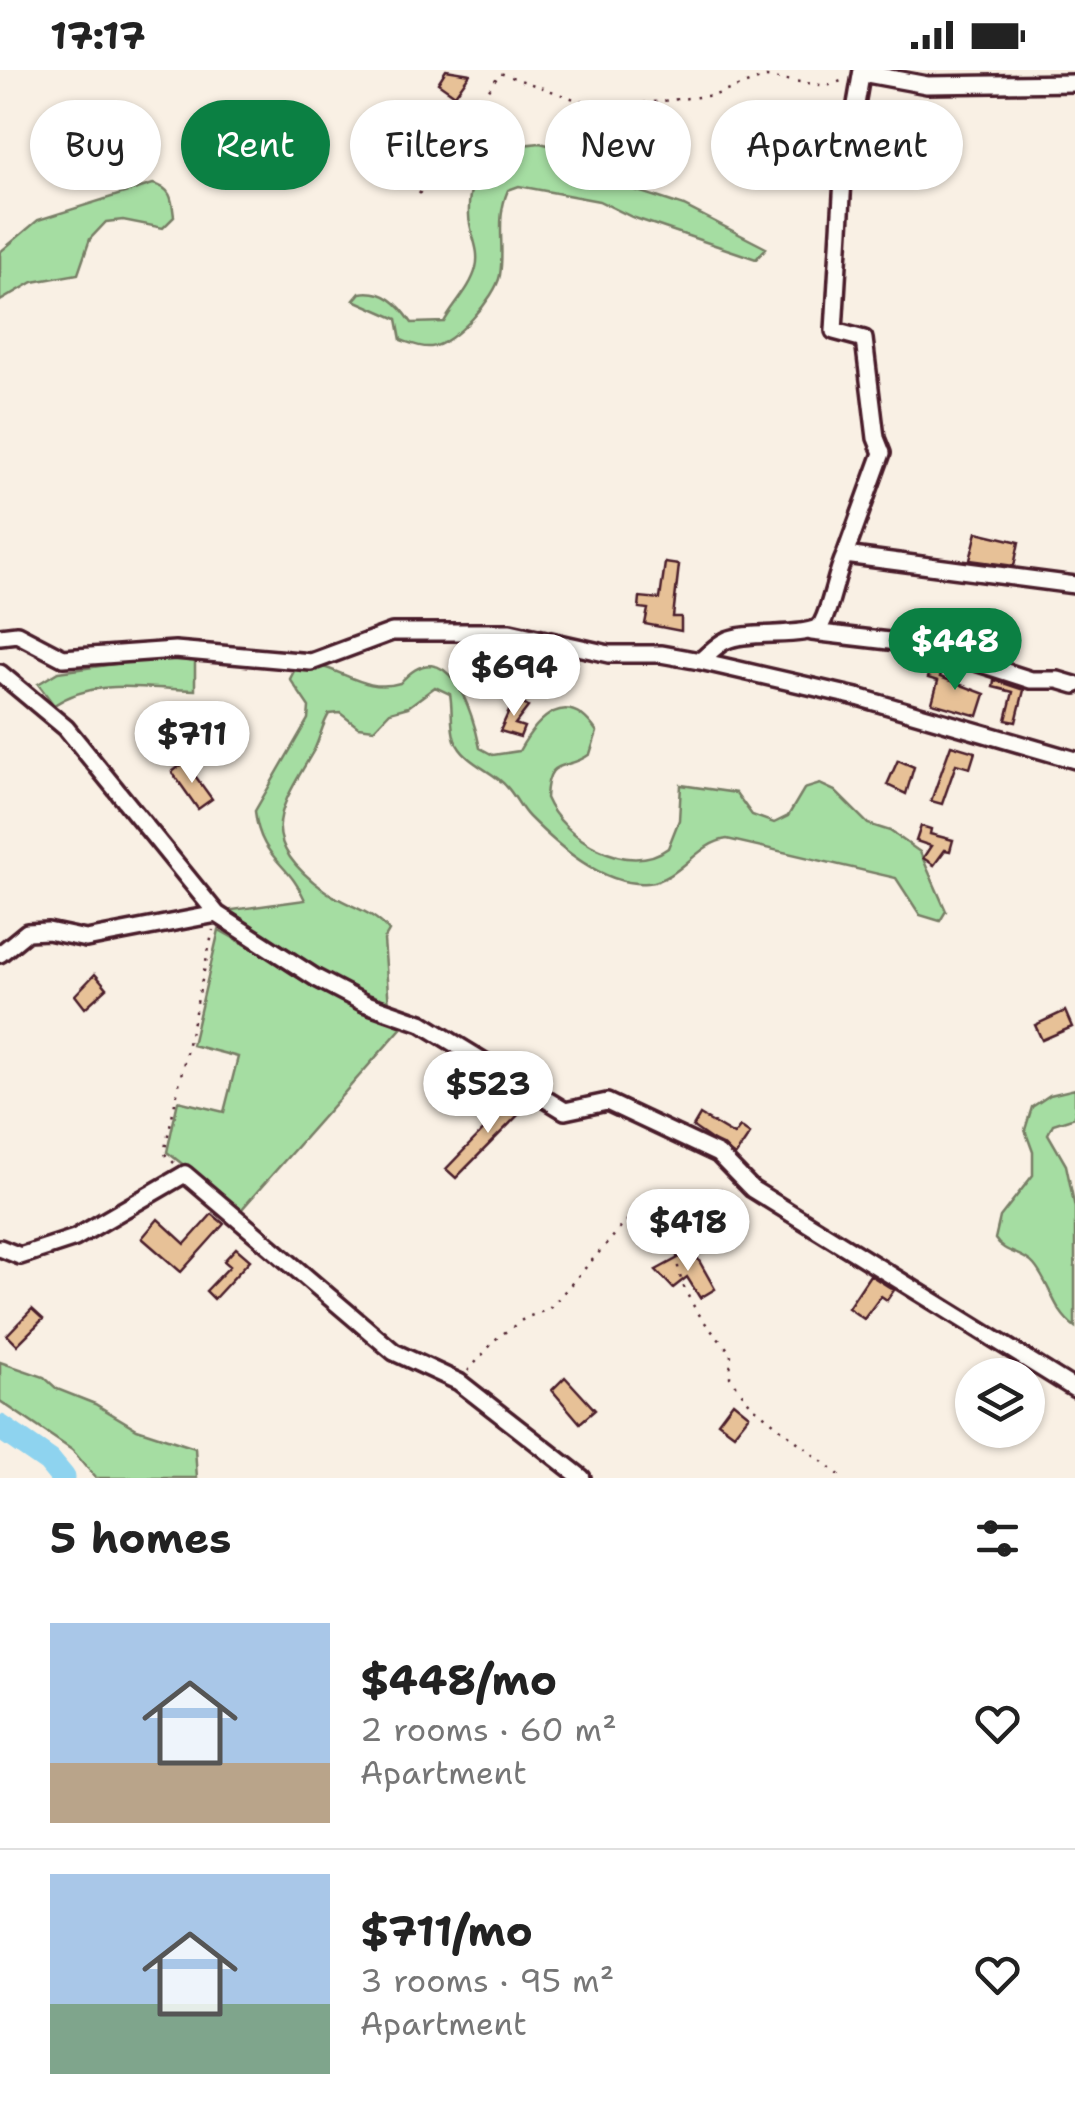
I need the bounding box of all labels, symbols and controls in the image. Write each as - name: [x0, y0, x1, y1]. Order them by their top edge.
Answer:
- text: 17:17: [50, 10, 146, 61]
- chip: Buy: [30, 100, 161, 190]
- chip: Rent: [181, 100, 330, 190]
- chip: Filters: [350, 100, 525, 190]
- chip: New: [545, 100, 691, 190]
- chip: Apartment: [711, 100, 963, 190]
- pin: $448: [896, 608, 1014, 693]
- text: $448: [911, 619, 999, 662]
- pin: $694: [455, 634, 573, 719]
- text: $694: [470, 645, 558, 688]
- pin: $711: [133, 701, 251, 786]
- text: $711: [157, 712, 227, 755]
- pin: $523: [429, 1051, 547, 1136]
- text: $523: [445, 1062, 531, 1105]
- pin: $418: [629, 1189, 747, 1274]
- text: $418: [649, 1200, 728, 1243]
- map controls: [955, 1358, 1045, 1448]
- button: layers: [955, 1358, 1045, 1448]
- text: 5 homes: [50, 1510, 231, 1566]
- icon: filters: [970, 1511, 1025, 1566]
- text: $448/mo: [360, 1652, 557, 1708]
- icon: home: [130, 1663, 250, 1783]
- icon: heart: [970, 1696, 1025, 1751]
- text: 2 rooms · 60 m²: [360, 1708, 617, 1751]
- text: Apartment: [360, 1751, 527, 1794]
- text: $711/mo: [360, 1903, 533, 1959]
- icon: home: [130, 1914, 250, 2034]
- icon: heart: [970, 1947, 1025, 2002]
- text: 3 rooms · 95 m²: [360, 1959, 614, 2002]
- text: Apartment: [360, 2002, 527, 2045]

